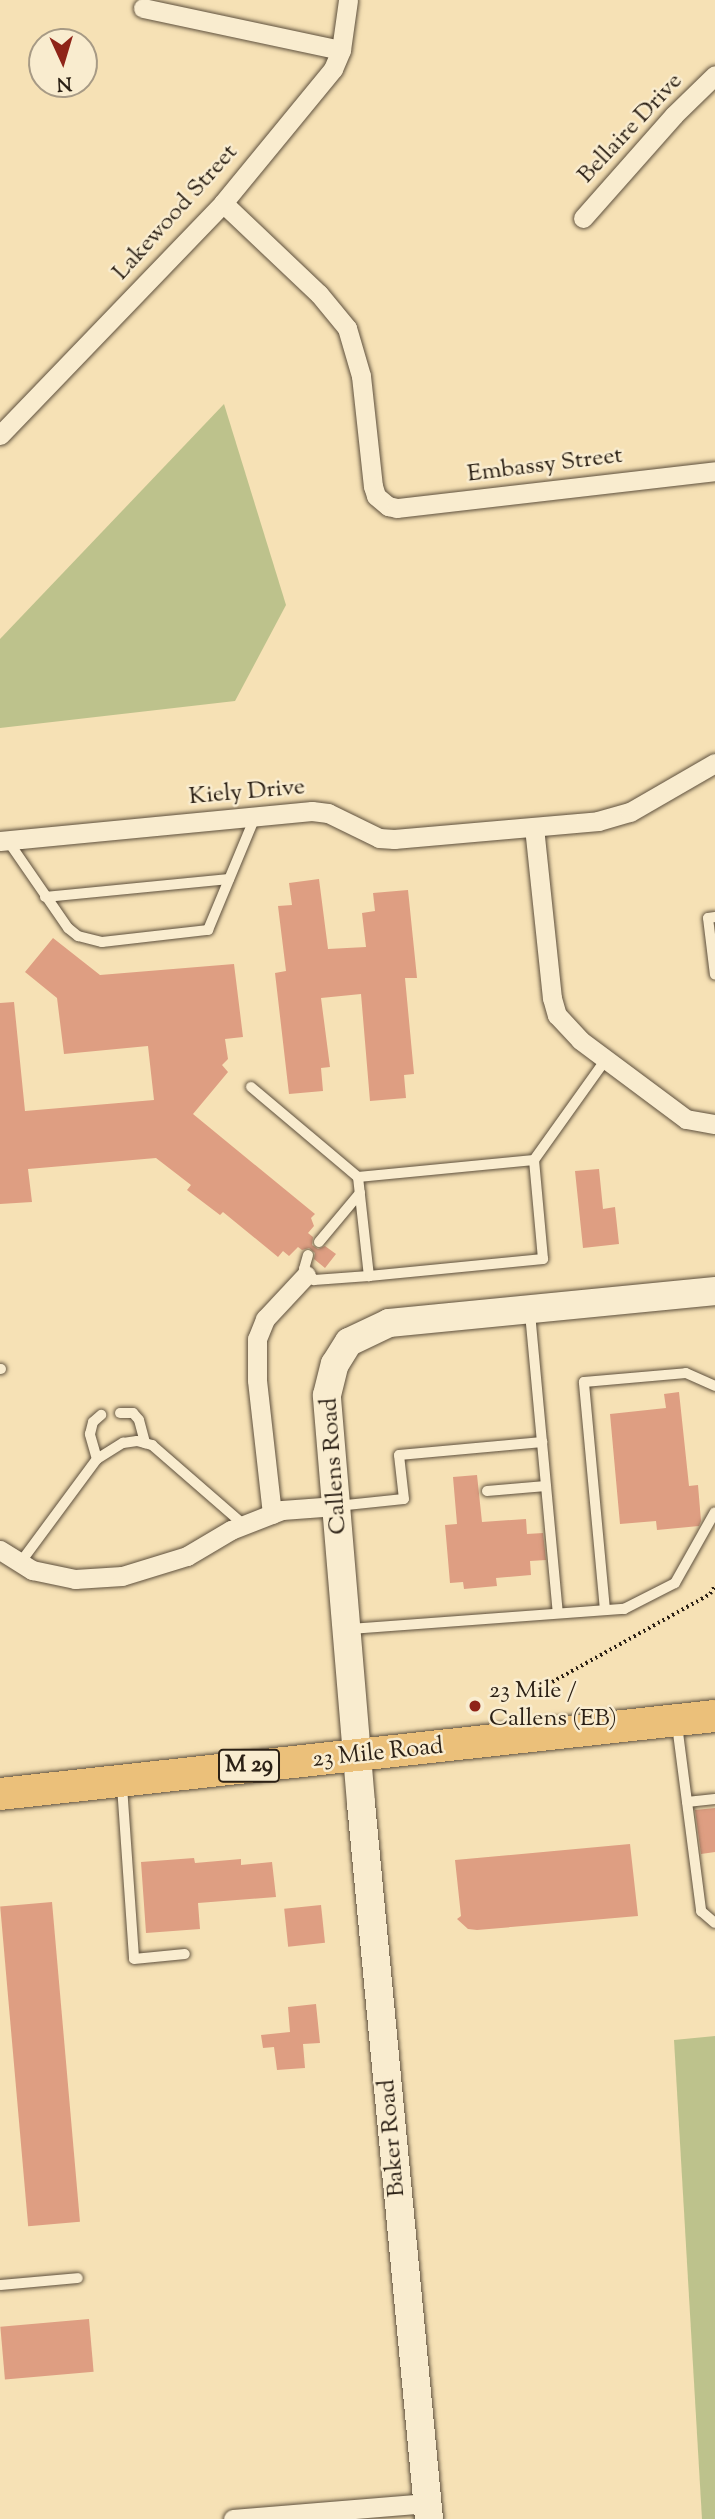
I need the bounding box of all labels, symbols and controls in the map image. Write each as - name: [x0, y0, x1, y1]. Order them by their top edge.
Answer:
- north arrow: [28, 28, 98, 98]
- text: N: [56, 68, 73, 96]
- street label: Bellaire Drive: [573, 68, 689, 190]
- street label: Lakewood Street: [107, 139, 245, 287]
- street label: Embassy Street: [466, 442, 624, 490]
- street label: Kiely Drive: [188, 774, 306, 812]
- street label: Callens Road: [316, 1397, 354, 1535]
- place label: 23 Mile / Callens (EB): [489, 1678, 617, 1734]
- marker: 23 Mile / Callens (EB): [467, 1698, 483, 1714]
- street label: 23 Mile Road: [311, 1733, 445, 1775]
- road number: M 29: [218, 1746, 280, 1786]
- street label: Baker Road: [374, 2078, 412, 2198]

